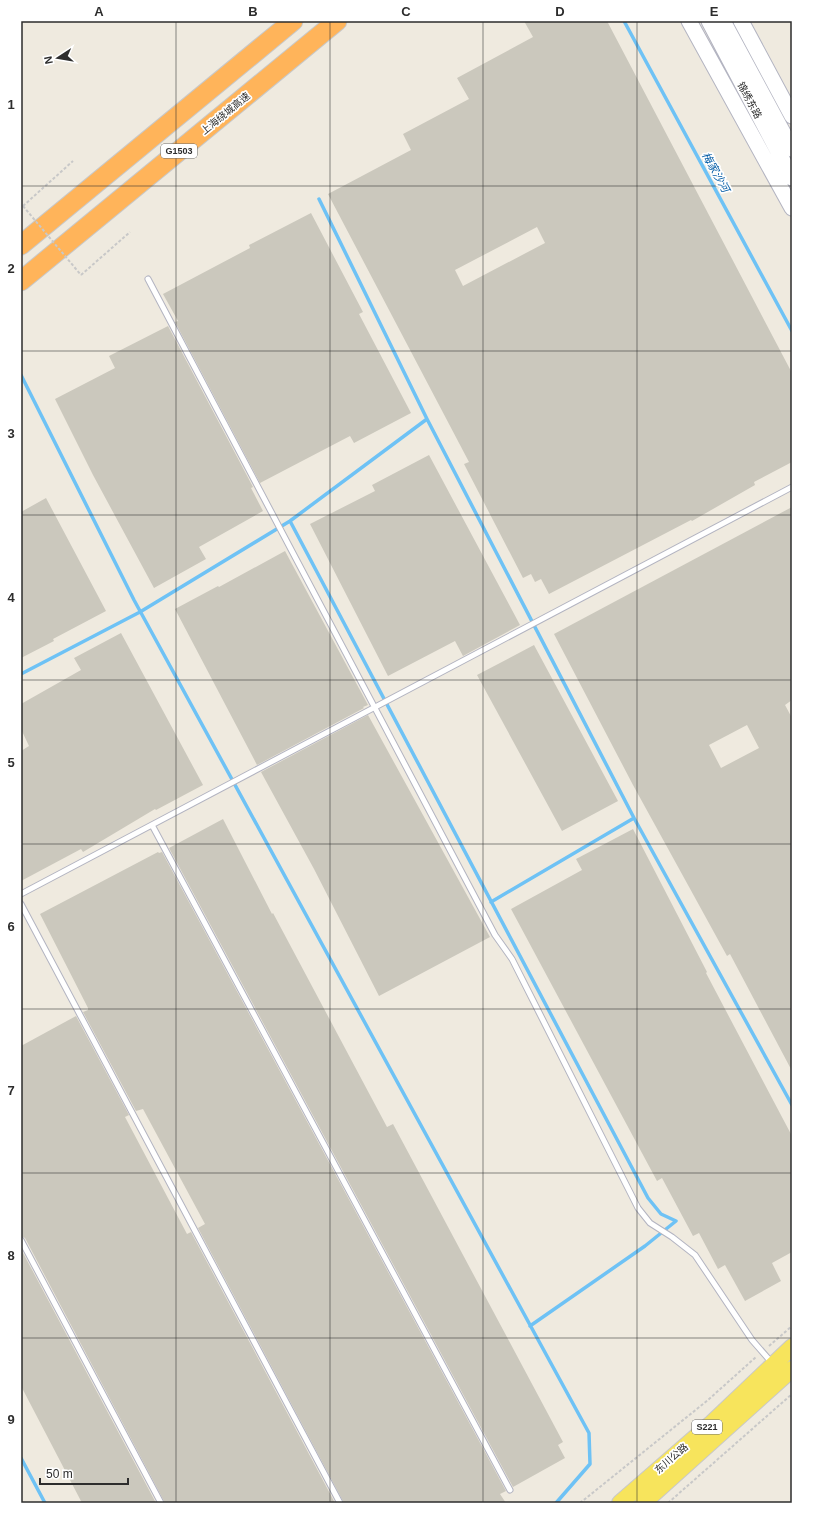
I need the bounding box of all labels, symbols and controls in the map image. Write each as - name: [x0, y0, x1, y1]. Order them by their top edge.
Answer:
- text: A: [94, 4, 104, 19]
- text: B: [248, 4, 258, 19]
- text: C: [401, 4, 411, 19]
- text: D: [555, 4, 565, 19]
- text: E: [710, 4, 719, 19]
- north arrow: [38, 38, 78, 78]
- text: N: [42, 55, 55, 65]
- street label: 锦绣东路: [735, 80, 764, 120]
- street label: 上海绕城高速: [199, 90, 252, 137]
- text: 1: [7, 97, 15, 112]
- road number: G1503: [161, 144, 197, 158]
- water label: 梅家沙河: [700, 150, 733, 196]
- text: 2: [7, 261, 15, 276]
- text: 3: [7, 426, 15, 441]
- text: 4: [7, 590, 15, 605]
- text: 5: [7, 755, 15, 770]
- text: 6: [7, 919, 15, 934]
- text: 7: [7, 1083, 15, 1098]
- text: 8: [7, 1248, 15, 1263]
- text: 9: [7, 1412, 15, 1427]
- road number: S221: [692, 1420, 722, 1434]
- street label: 东川公路: [653, 1441, 690, 1476]
- scale bar: [40, 1460, 128, 1486]
- text: 50 m: [46, 1467, 73, 1481]

